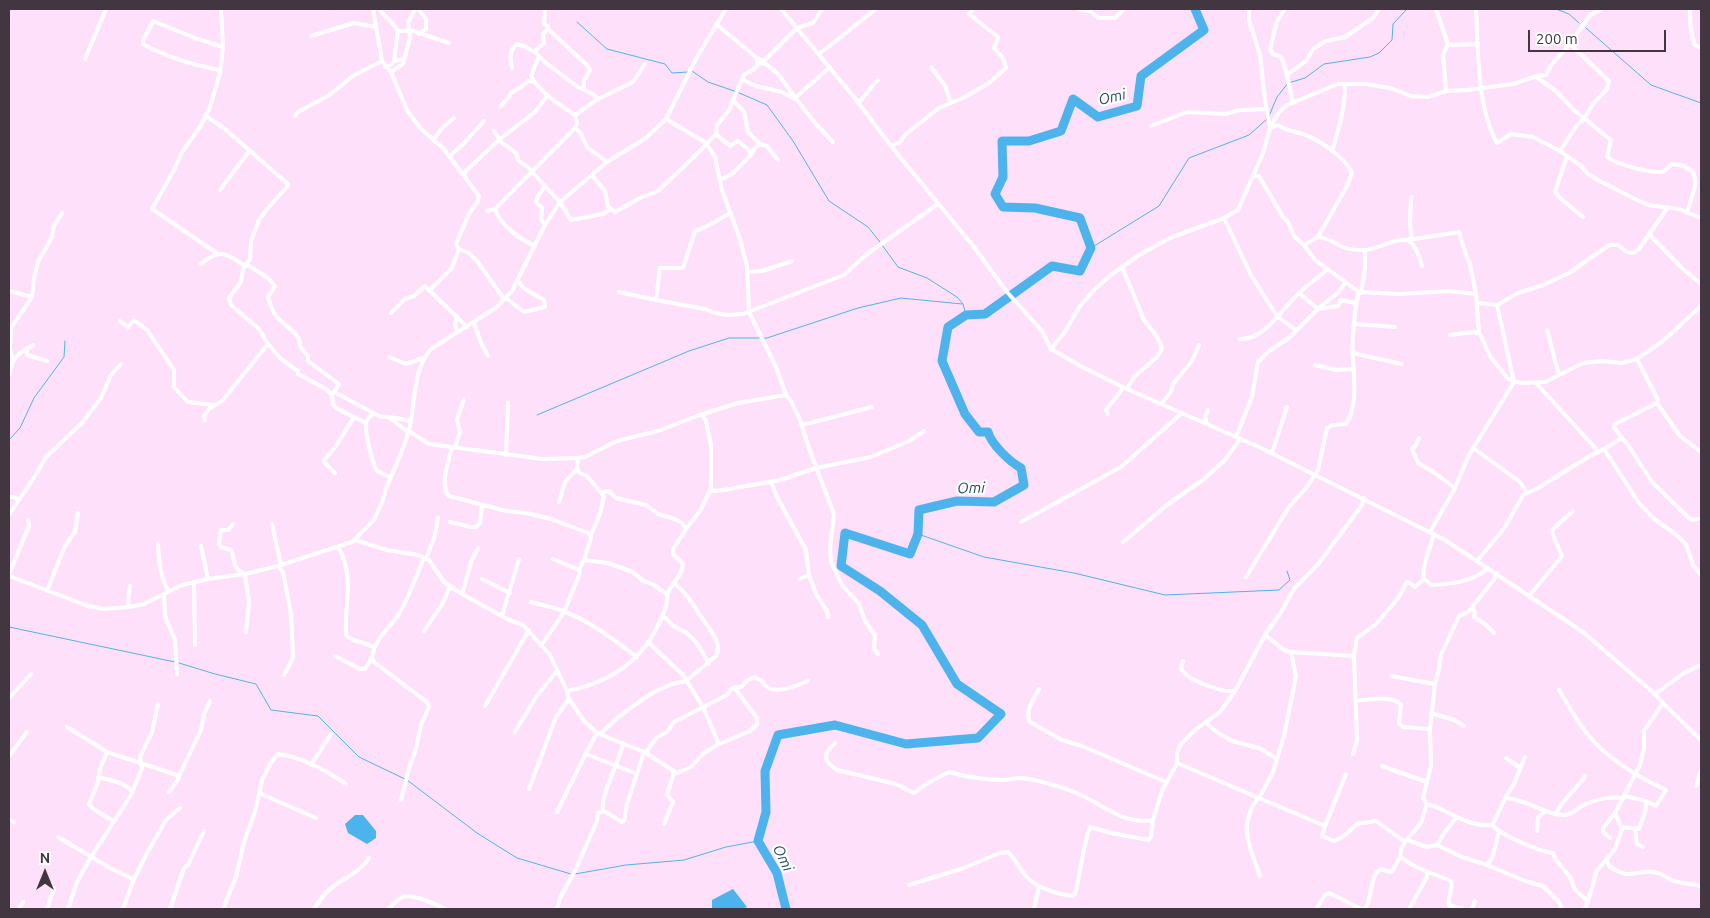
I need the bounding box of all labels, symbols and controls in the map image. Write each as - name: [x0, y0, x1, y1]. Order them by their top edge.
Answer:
- scale bar: [1530, 20, 1668, 52]
- text: 200 m: [1536, 30, 1578, 47]
- water label: Omi: [1096, 85, 1128, 109]
- water label: Omi: [957, 479, 985, 497]
- water label: Omi: [769, 842, 797, 874]
- north arrow: [20, 848, 70, 898]
- text: N: [40, 850, 50, 866]

